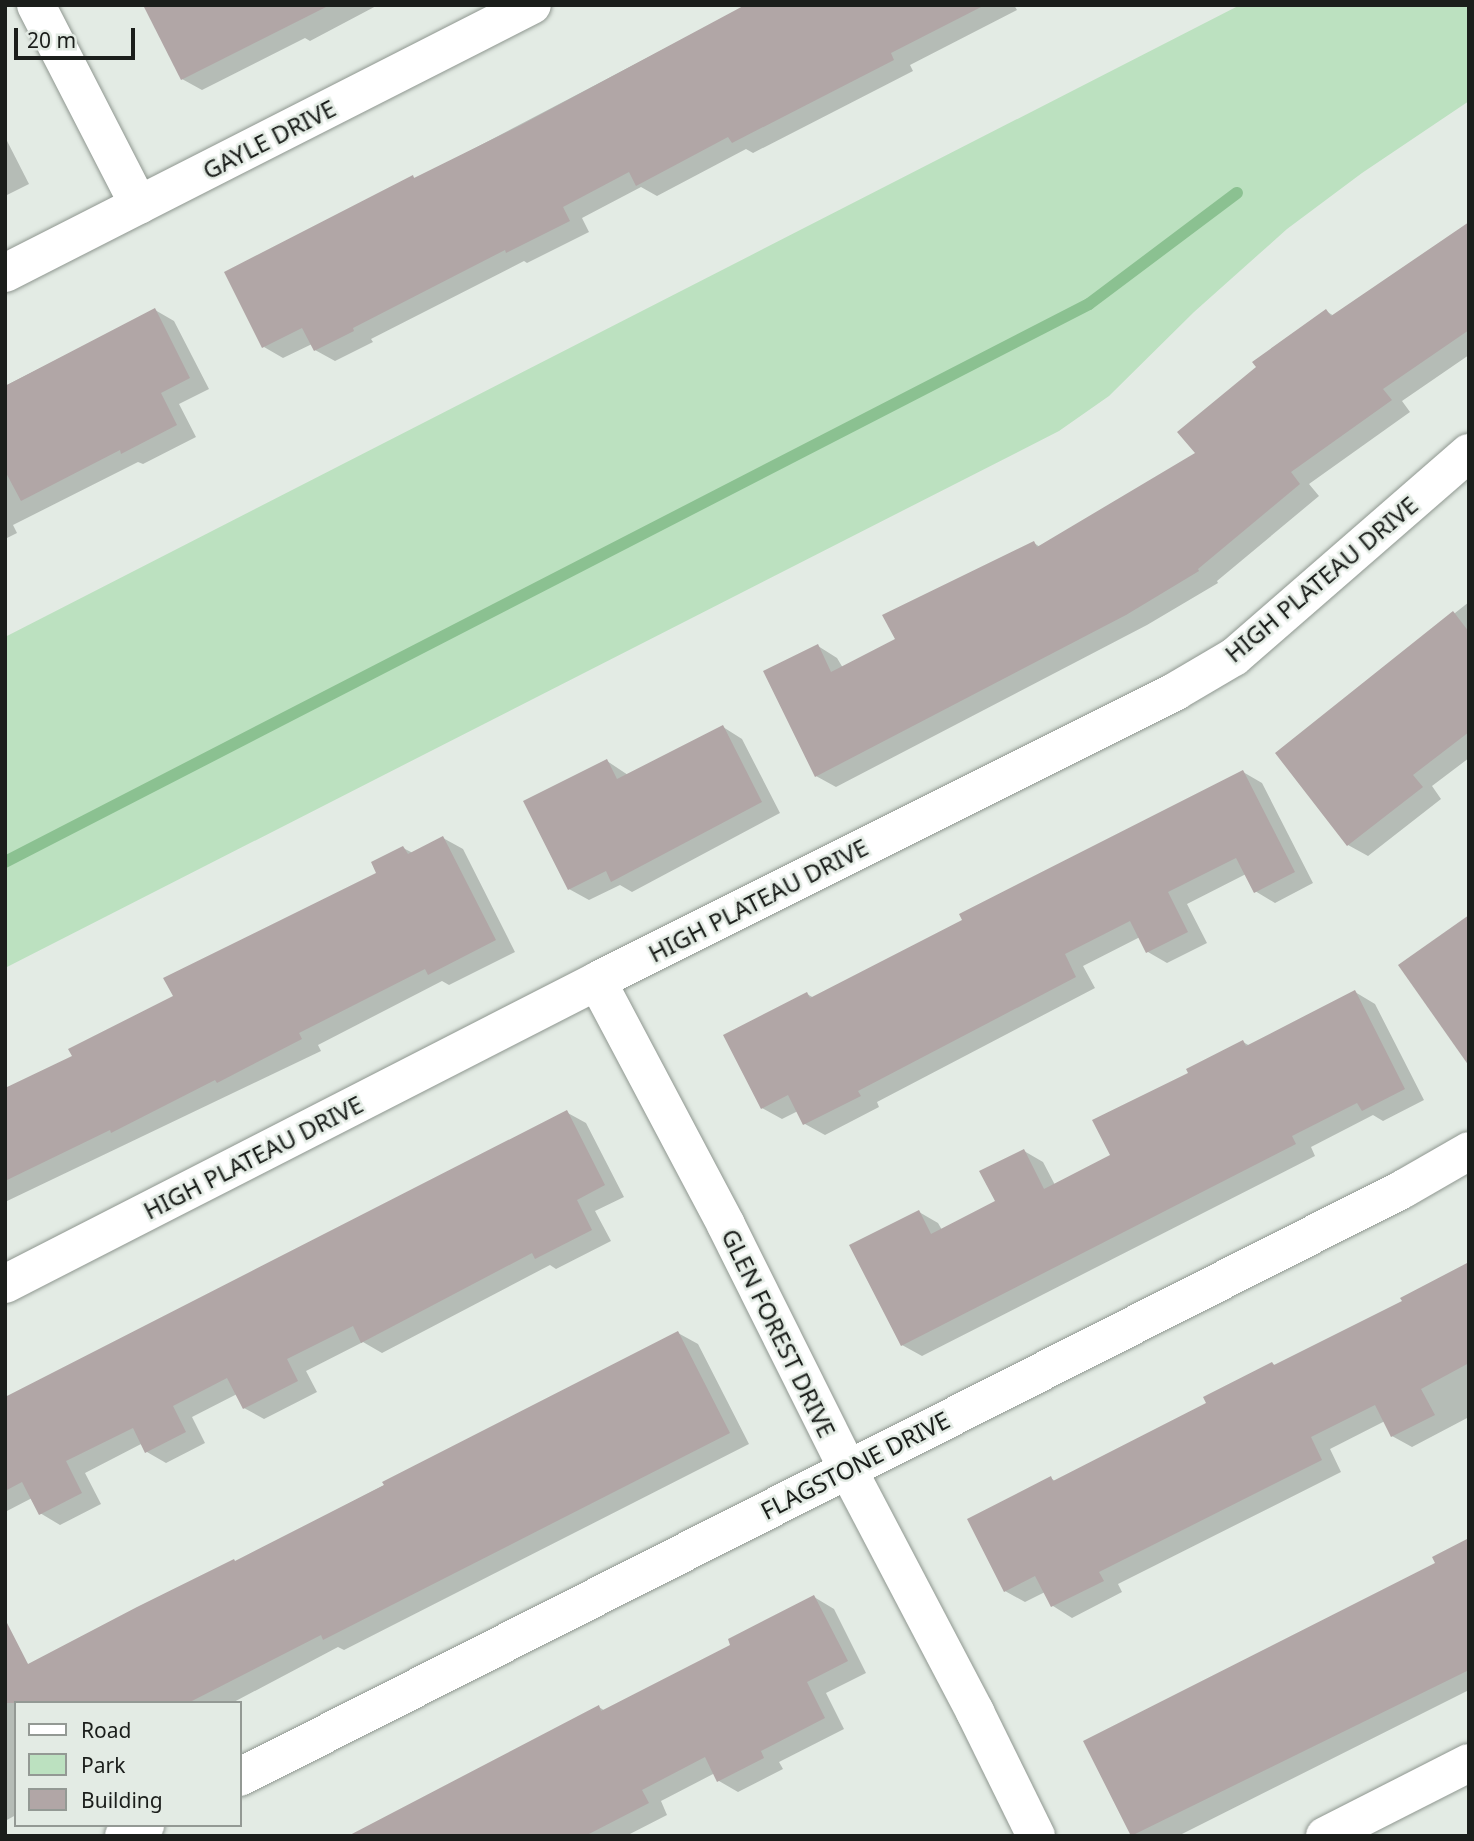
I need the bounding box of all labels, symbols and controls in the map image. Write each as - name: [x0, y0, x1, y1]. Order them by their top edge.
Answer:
- scale bar: [18, 14, 138, 58]
- text: 20 m: [27, 26, 76, 54]
- street label: GAYLE DRIVE: [198, 93, 340, 185]
- street label: HIGH PLATEAU DRIVE: [1219, 490, 1423, 668]
- street label: HIGH PLATEAU DRIVE: [644, 832, 872, 968]
- street label: HIGH PLATEAU DRIVE: [139, 1089, 367, 1225]
- street label: GLEN FOREST DRIVE: [716, 1224, 842, 1442]
- street label: FLAGSTONE DRIVE: [756, 1405, 954, 1525]
- legend: [14, 1701, 242, 1827]
- text: Road: [81, 1716, 131, 1744]
- text: Park: [81, 1751, 125, 1779]
- text: Building: [81, 1786, 163, 1814]

